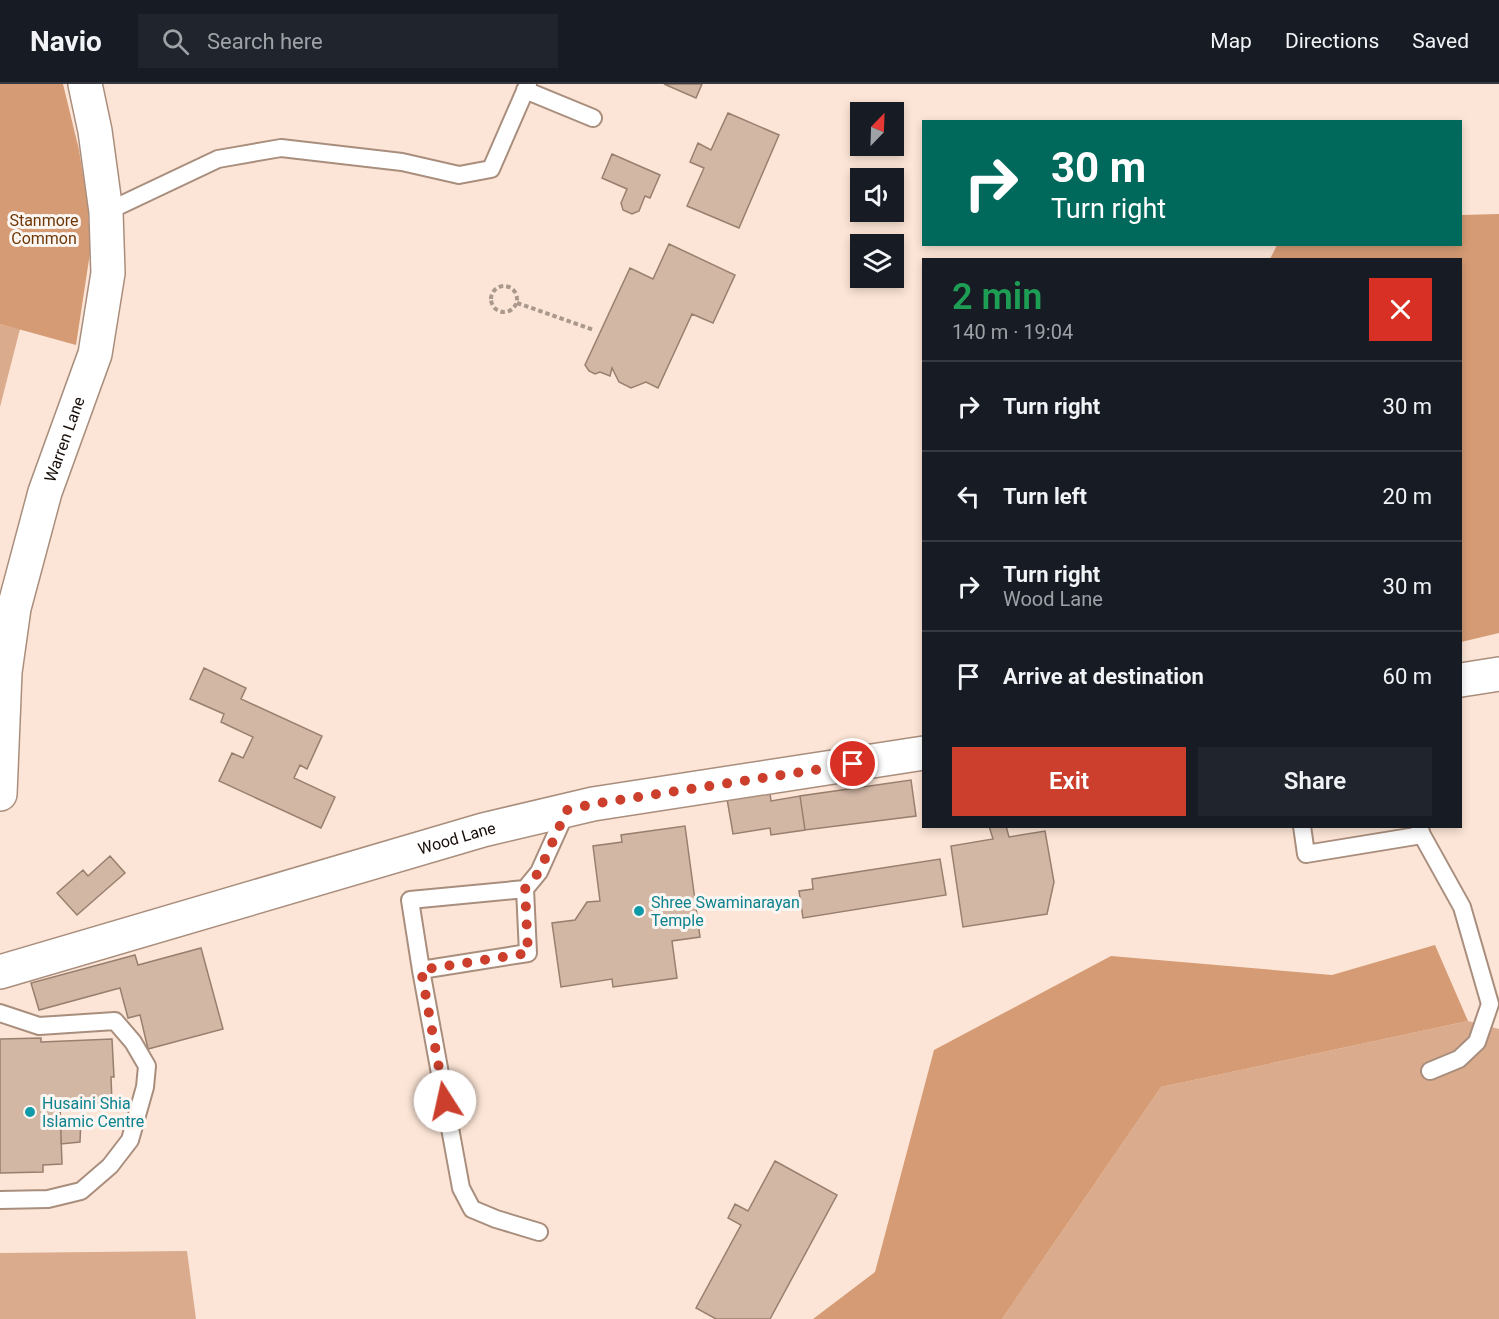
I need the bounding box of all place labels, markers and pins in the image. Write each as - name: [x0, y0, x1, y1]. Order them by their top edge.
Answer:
- pin: [827, 738, 878, 789]
- place label: Shree Swaminarayan Temple: [651, 893, 800, 930]
- marker: Shree Swaminarayan Temple: [632, 904, 646, 918]
- place label: Husaini Shia Islamic Centre: [42, 1094, 144, 1131]
- marker: Husaini Shia Islamic Centre: [23, 1105, 37, 1119]

